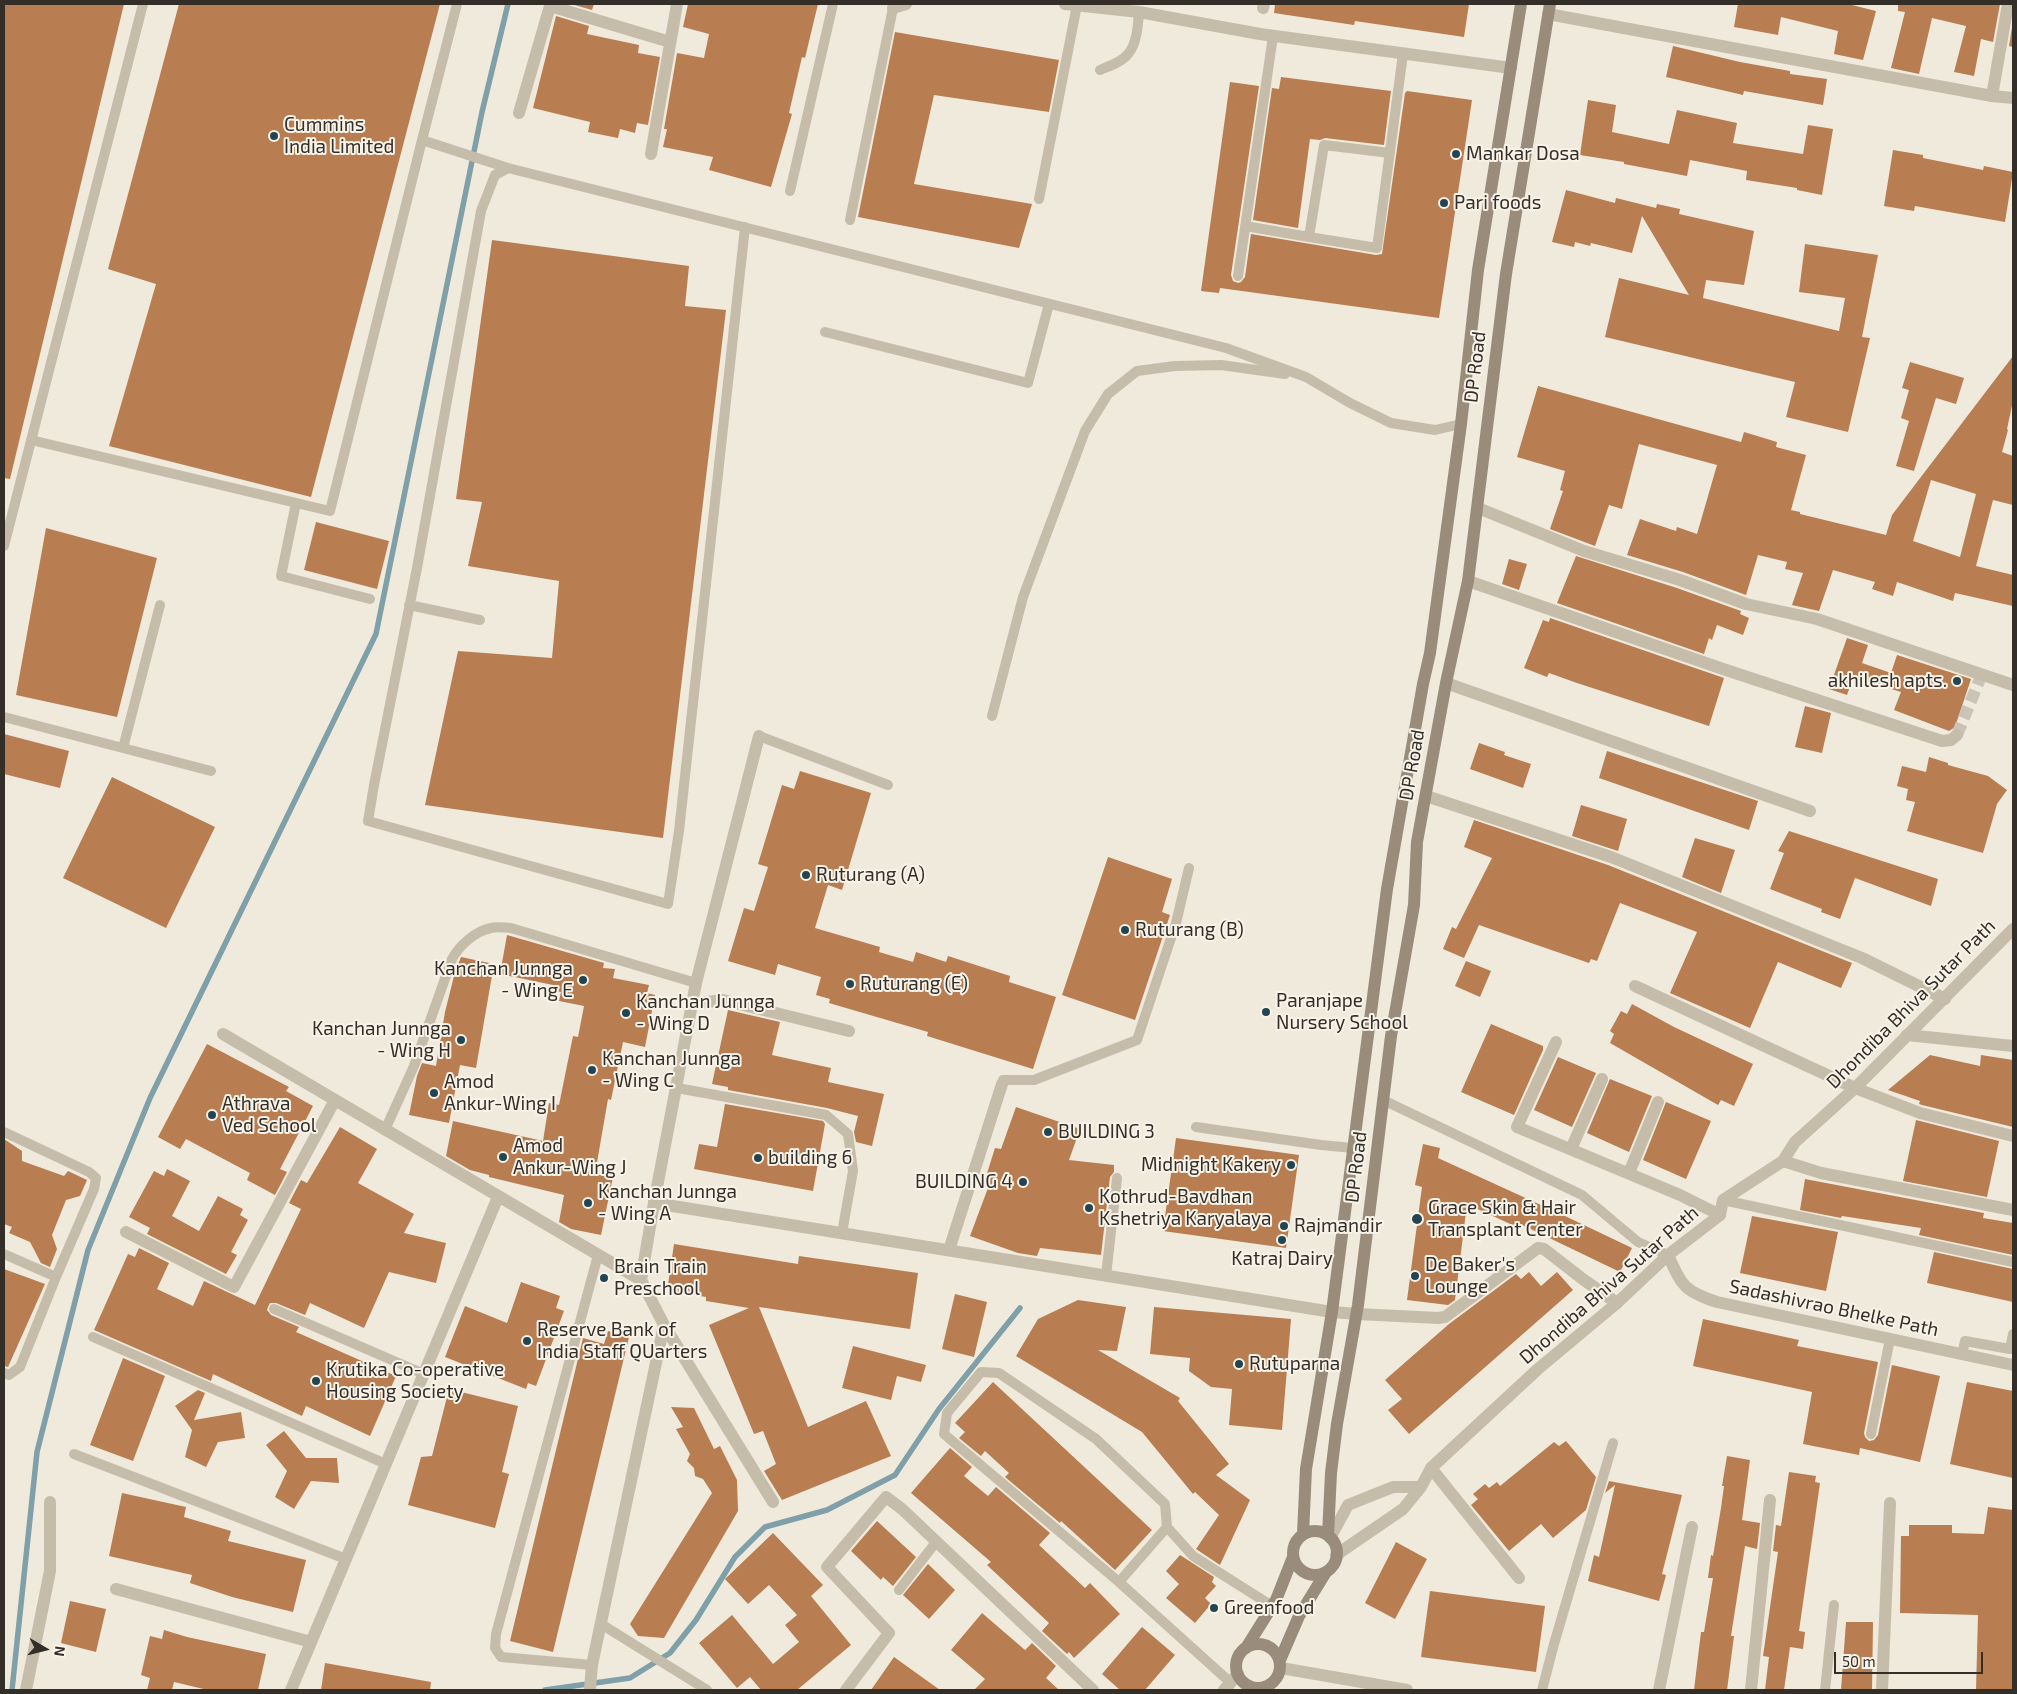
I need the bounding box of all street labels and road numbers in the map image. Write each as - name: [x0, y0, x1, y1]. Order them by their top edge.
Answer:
- street label: DP Road: [1459, 330, 1491, 404]
- street label: DP Road: [1395, 728, 1429, 802]
- street label: Dhondiba Bhiva Sutar Path: [1822, 915, 2000, 1093]
- street label: DP Road: [1340, 1130, 1372, 1204]
- street label: Dhondiba Bhiva Sutar Path: [1515, 1201, 1703, 1369]
- street label: Sadashivrao Bhelke Path: [1727, 1275, 1941, 1341]

